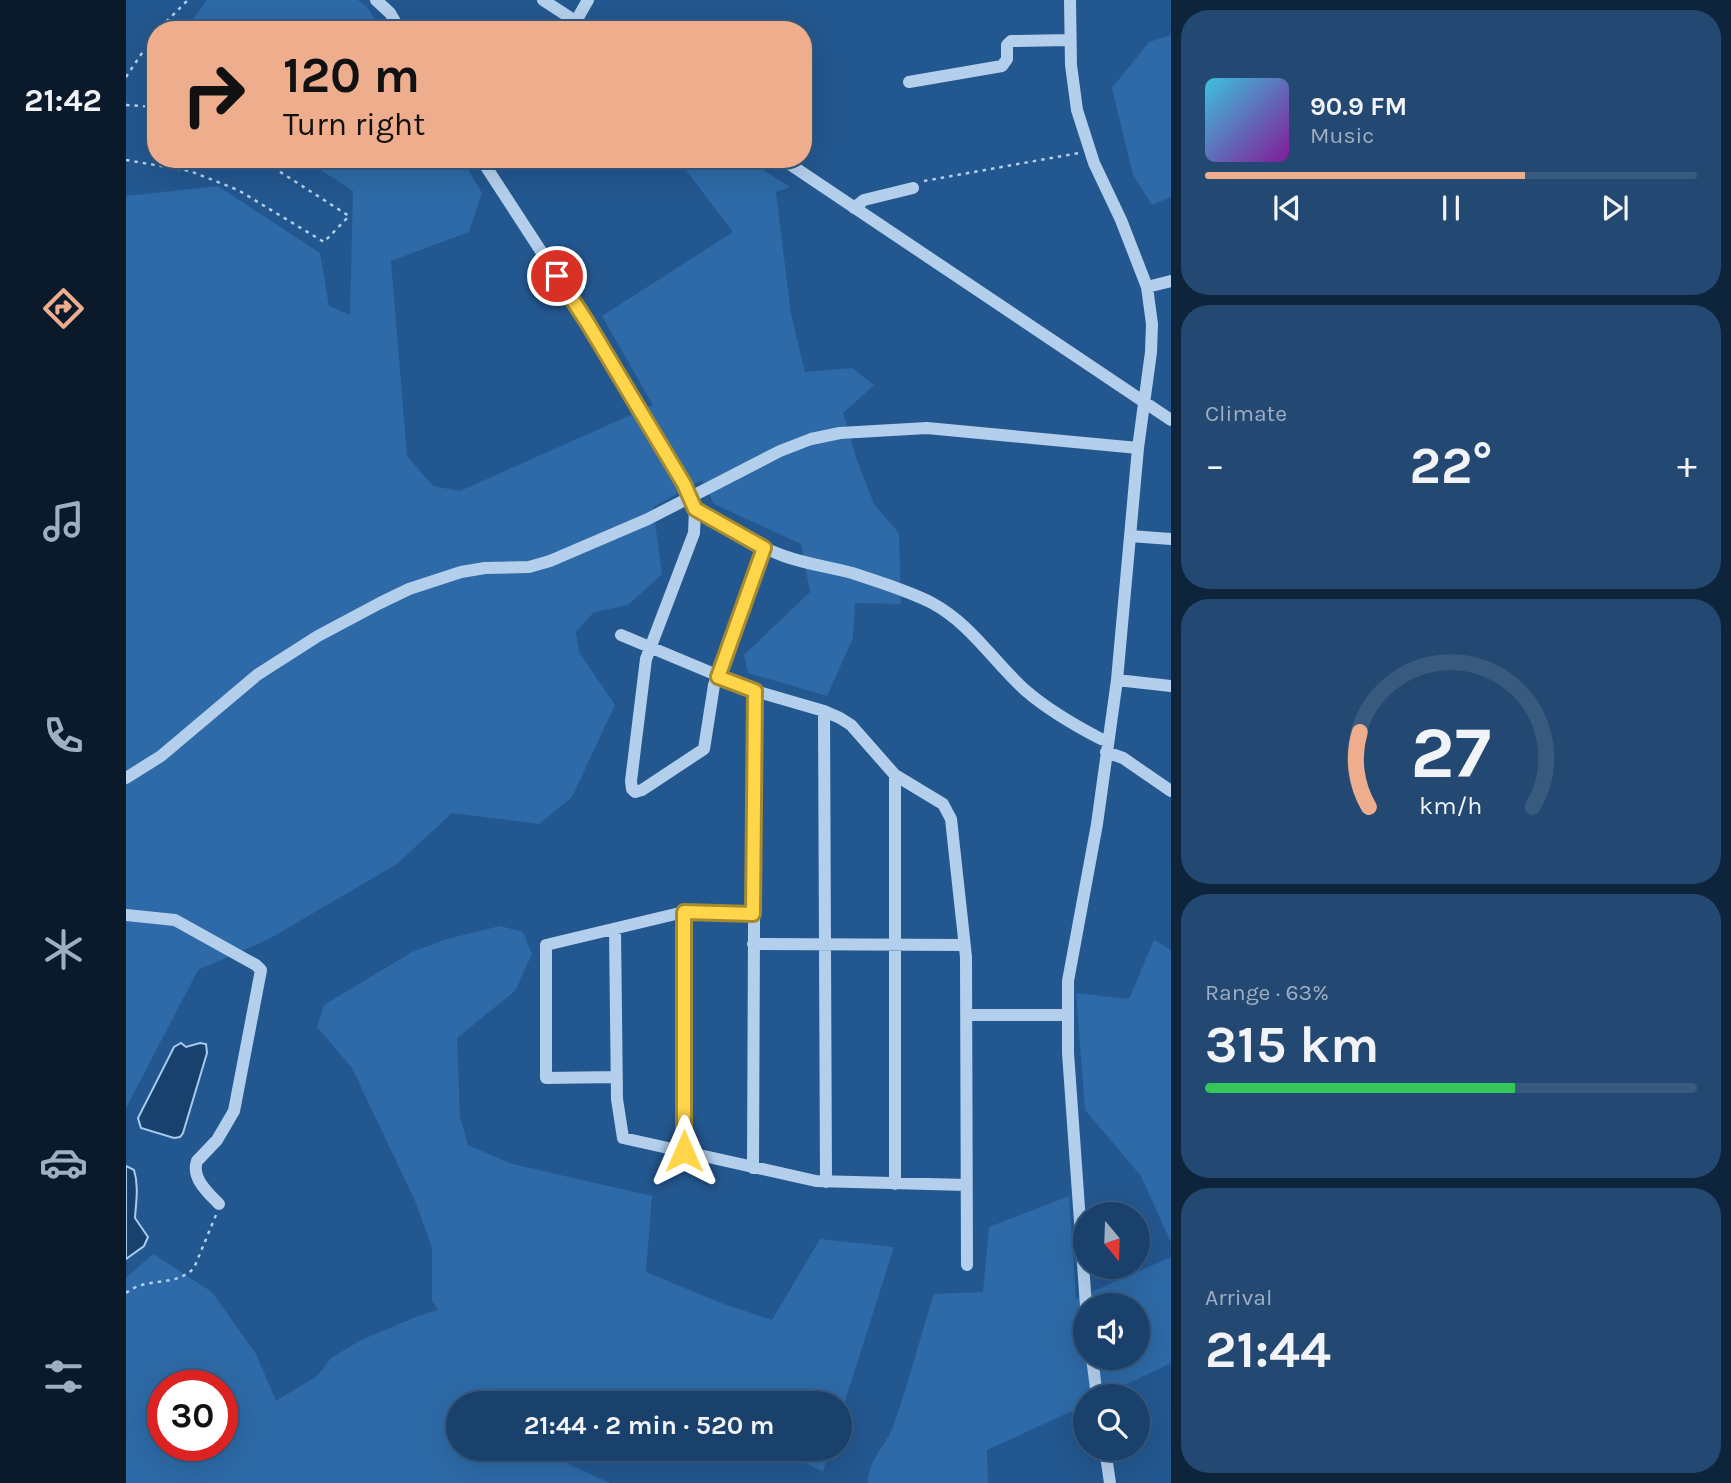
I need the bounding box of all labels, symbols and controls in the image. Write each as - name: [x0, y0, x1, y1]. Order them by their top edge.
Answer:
- text: 120 m: [283, 47, 420, 104]
- icon: right: [168, 49, 259, 140]
- text: 21:42: [24, 82, 102, 119]
- text: 90.9 FM: [1310, 91, 1407, 122]
- text: Turn right: [283, 106, 425, 143]
- text: Music: [1310, 122, 1374, 149]
- icon: previous: [1268, 189, 1306, 227]
- icon: pause: [1432, 189, 1470, 227]
- icon: next: [1596, 189, 1634, 227]
- pin: [527, 246, 587, 306]
- icon: arrive: [538, 257, 576, 295]
- icon: directions: [39, 284, 88, 333]
- text: Climate: [1205, 400, 1287, 427]
- text: 22°: [1409, 435, 1493, 496]
- text: −: [1205, 443, 1225, 488]
- text: +: [1677, 443, 1697, 488]
- icon: music: [39, 497, 88, 546]
- icon: phone: [39, 711, 88, 760]
- text: 27: [1411, 711, 1491, 796]
- text: km/h: [1419, 791, 1483, 820]
- icon: climate: [39, 925, 88, 974]
- text: Range · 63%: [1205, 979, 1329, 1006]
- text: 315 km: [1205, 1014, 1379, 1075]
- position arrow: [647, 1114, 721, 1188]
- icon: car: [39, 1138, 88, 1187]
- north arrow: [1073, 1202, 1150, 1279]
- map controls: [1073, 1202, 1150, 1461]
- text: Arrival: [1205, 1284, 1272, 1311]
- button: sound: [1073, 1293, 1150, 1370]
- text: 21:44: [1205, 1319, 1331, 1380]
- icon: filters: [39, 1352, 88, 1401]
- speed limit sign: 30: [147, 1370, 238, 1461]
- button: search: [1073, 1384, 1150, 1461]
- text: 21:44 · 2 min · 520 m: [524, 1410, 774, 1441]

